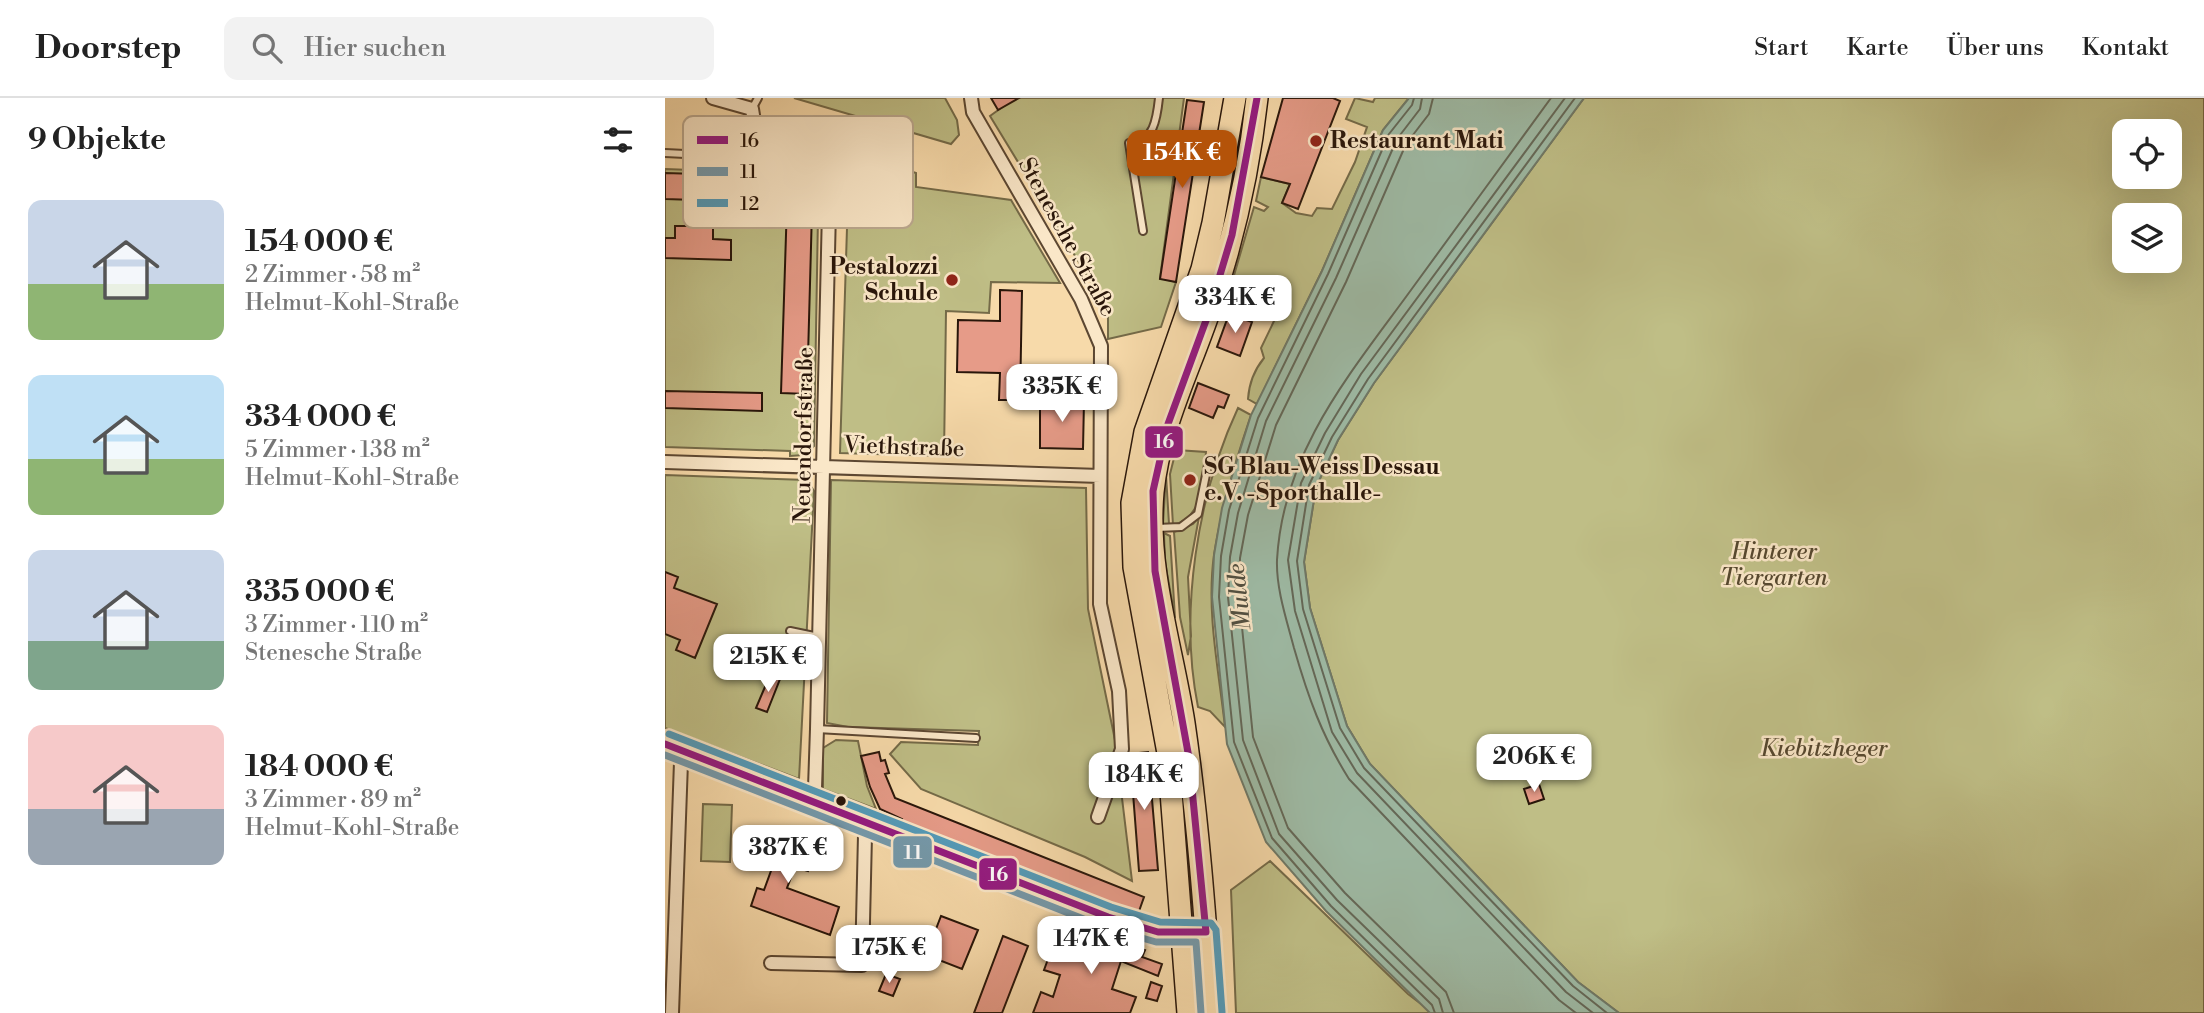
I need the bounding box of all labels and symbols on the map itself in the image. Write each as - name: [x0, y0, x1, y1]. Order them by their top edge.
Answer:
- legend: [683, 116, 913, 228]
- place label: Restaurant Mati: [1330, 127, 1504, 155]
- text: 16: [740, 129, 759, 153]
- pin: 154K €: [1125, 130, 1239, 190]
- marker: Restaurant Mati: [1308, 133, 1324, 149]
- street label: Stenesche Straße: [1012, 153, 1122, 321]
- text: 11: [740, 160, 757, 184]
- text: 12: [740, 192, 759, 216]
- place label: Pestalozzi Schule: [829, 253, 938, 307]
- marker: Pestalozzi Schule: [944, 272, 960, 288]
- pin: 334K €: [1178, 275, 1292, 335]
- street label: Neuendorfstraße: [788, 347, 820, 523]
- pin: 335K €: [1005, 364, 1119, 424]
- line badge: 16: [1144, 425, 1184, 459]
- text: 16: [1154, 430, 1174, 454]
- street label: Viethstraße: [842, 431, 965, 463]
- place label: SG Blau-Weiss Dessau e.V. -Sporthalle-: [1204, 453, 1440, 507]
- marker: SG Blau-Weiss Dessau e.V. -Sporthalle-: [1182, 472, 1198, 488]
- park label: Hinterer Tiergarten: [1720, 538, 1829, 592]
- water label: Mulde: [1222, 562, 1258, 632]
- pin: 215K €: [711, 634, 825, 694]
- pin: 206K €: [1477, 734, 1591, 794]
- park label: Kiebitzheger: [1760, 735, 1889, 763]
- pin: 184K €: [1087, 752, 1201, 812]
- unlabelled marker: [834, 794, 848, 808]
- pin: 387K €: [731, 826, 845, 885]
- line badge: 11: [892, 835, 933, 869]
- text: 11: [904, 841, 922, 865]
- line badge: 16: [978, 857, 1018, 891]
- text: 16: [988, 863, 1008, 887]
- pin: 147K €: [1034, 916, 1148, 976]
- pin: 175K €: [832, 926, 946, 985]

